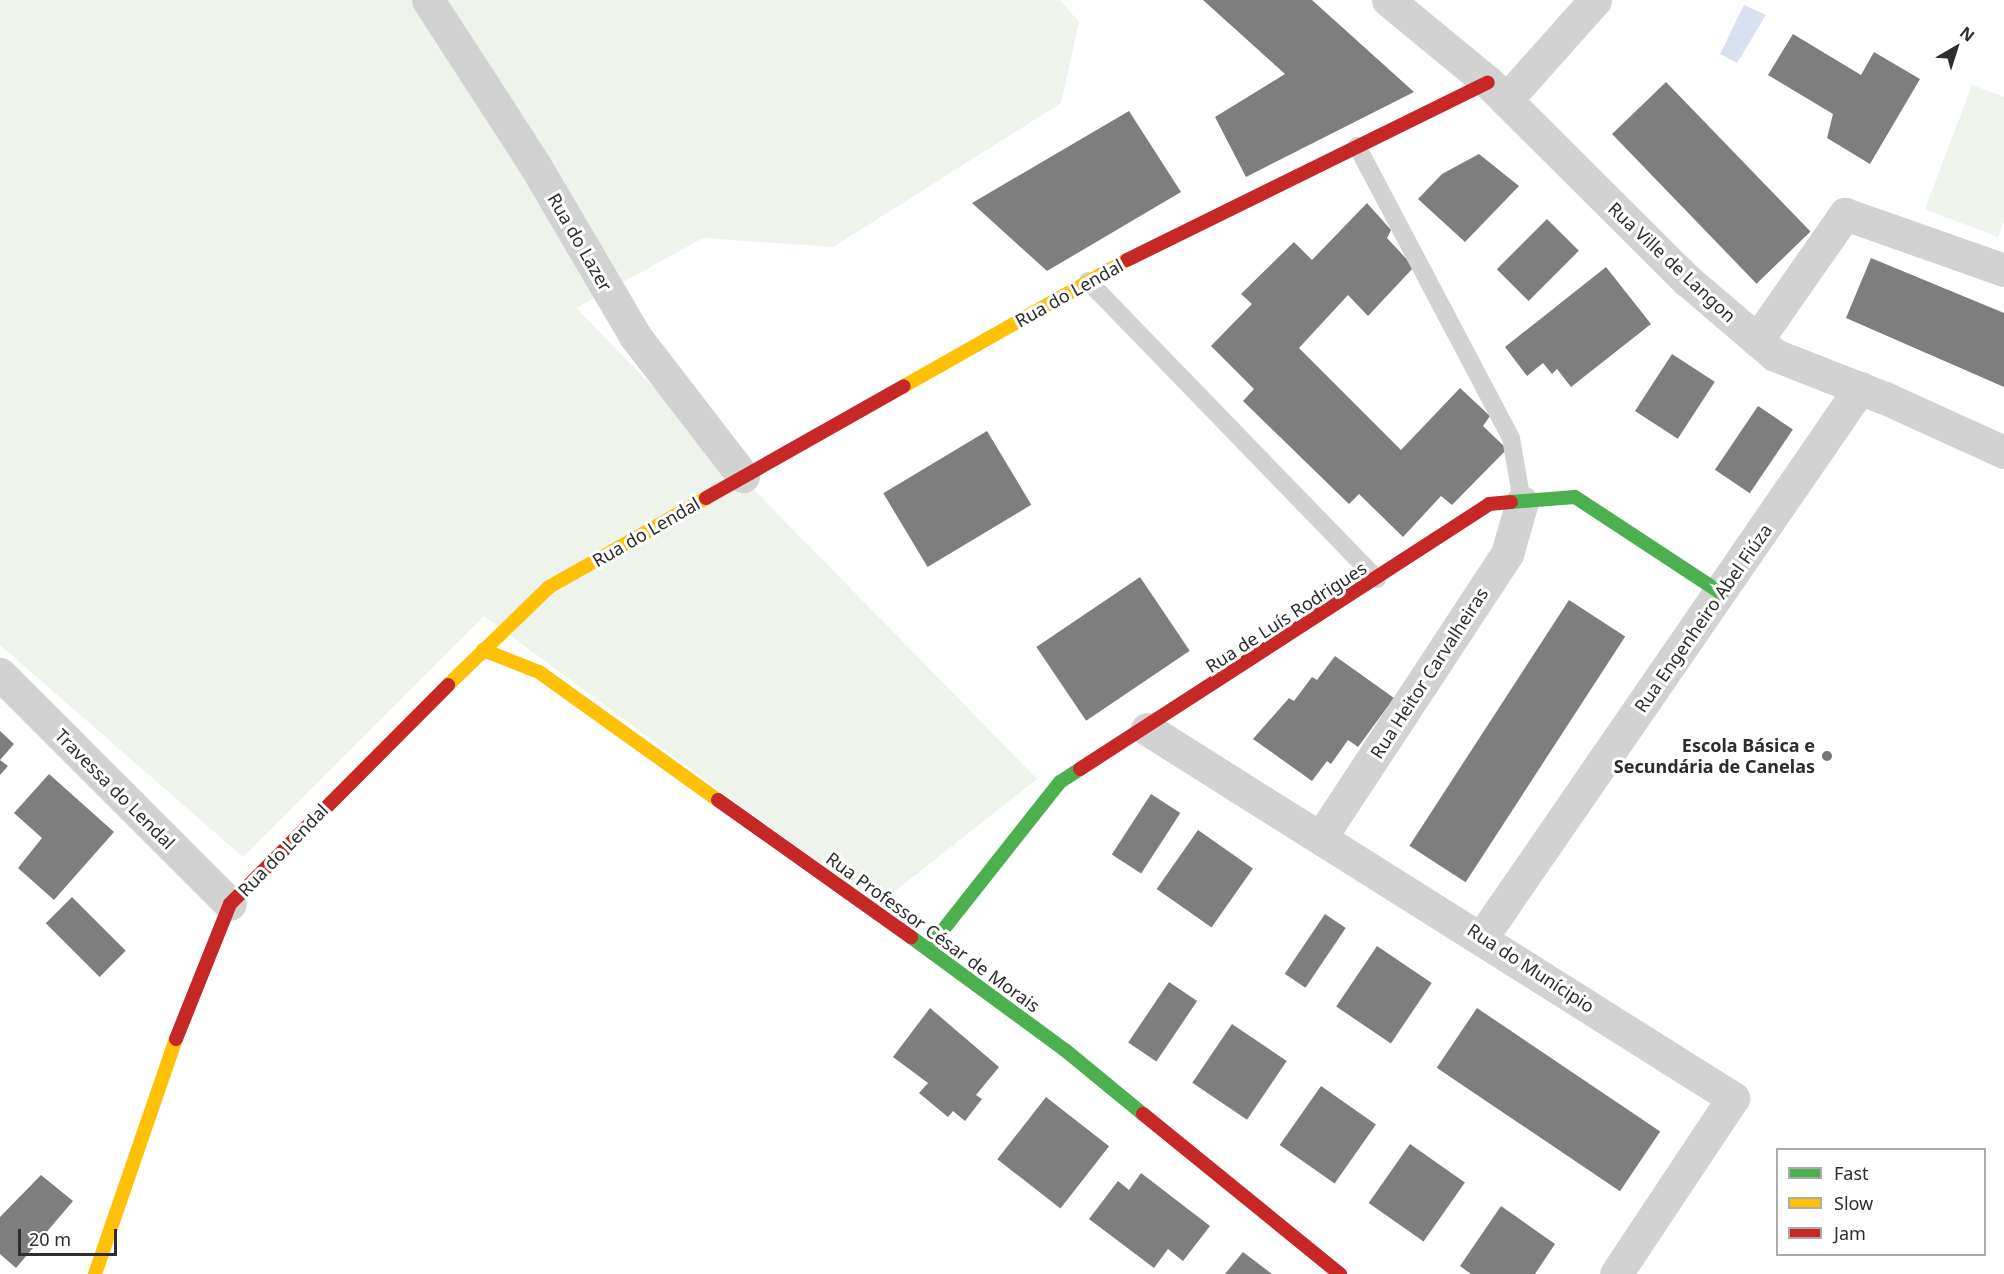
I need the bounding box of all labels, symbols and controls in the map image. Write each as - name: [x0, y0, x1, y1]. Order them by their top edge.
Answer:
- north arrow: [1926, 18, 1986, 78]
- text: N: [1955, 21, 1979, 47]
- street label: Rua do Lazer: [543, 189, 617, 295]
- street label: Rua Ville de Langon: [1604, 197, 1740, 327]
- street label: Rua do Lendal: [1011, 254, 1127, 332]
- street label: Rua do Lendal: [589, 493, 703, 571]
- street label: Rua Engenheiro Abel Fiúza: [1630, 520, 1776, 716]
- street label: Rua de Luís Rodrigues: [1201, 557, 1371, 677]
- street label: Rua Heitor Carvalheiras: [1366, 584, 1492, 762]
- street label: Travessa do Lendal: [51, 725, 179, 853]
- place label: Escola Básica e Secundária de Canelas: [1614, 735, 1815, 777]
- marker: Escola Básica e Secundária de Canelas: [1820, 749, 1834, 763]
- street label: Rua do Lendal: [233, 799, 333, 901]
- street label: Rua Professor César de Morais: [822, 847, 1044, 1017]
- street label: Rua do Munícipio: [1464, 919, 1598, 1017]
- legend: [1776, 1148, 1986, 1256]
- text: Fast: [1834, 1161, 1869, 1185]
- text: Slow: [1834, 1191, 1873, 1215]
- scale bar: [21, 1217, 120, 1255]
- text: Jam: [1834, 1221, 1866, 1245]
- text: 20 m: [29, 1227, 71, 1251]

